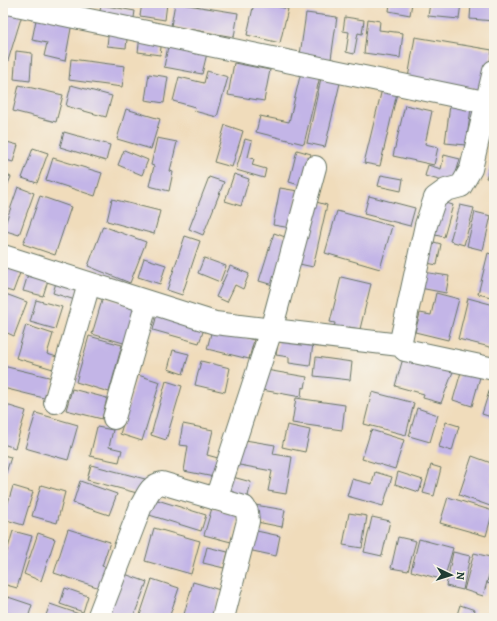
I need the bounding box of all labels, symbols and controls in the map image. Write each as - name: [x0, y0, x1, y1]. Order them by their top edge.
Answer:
- north arrow: [431, 555, 471, 595]
- text: N: [453, 571, 468, 580]

